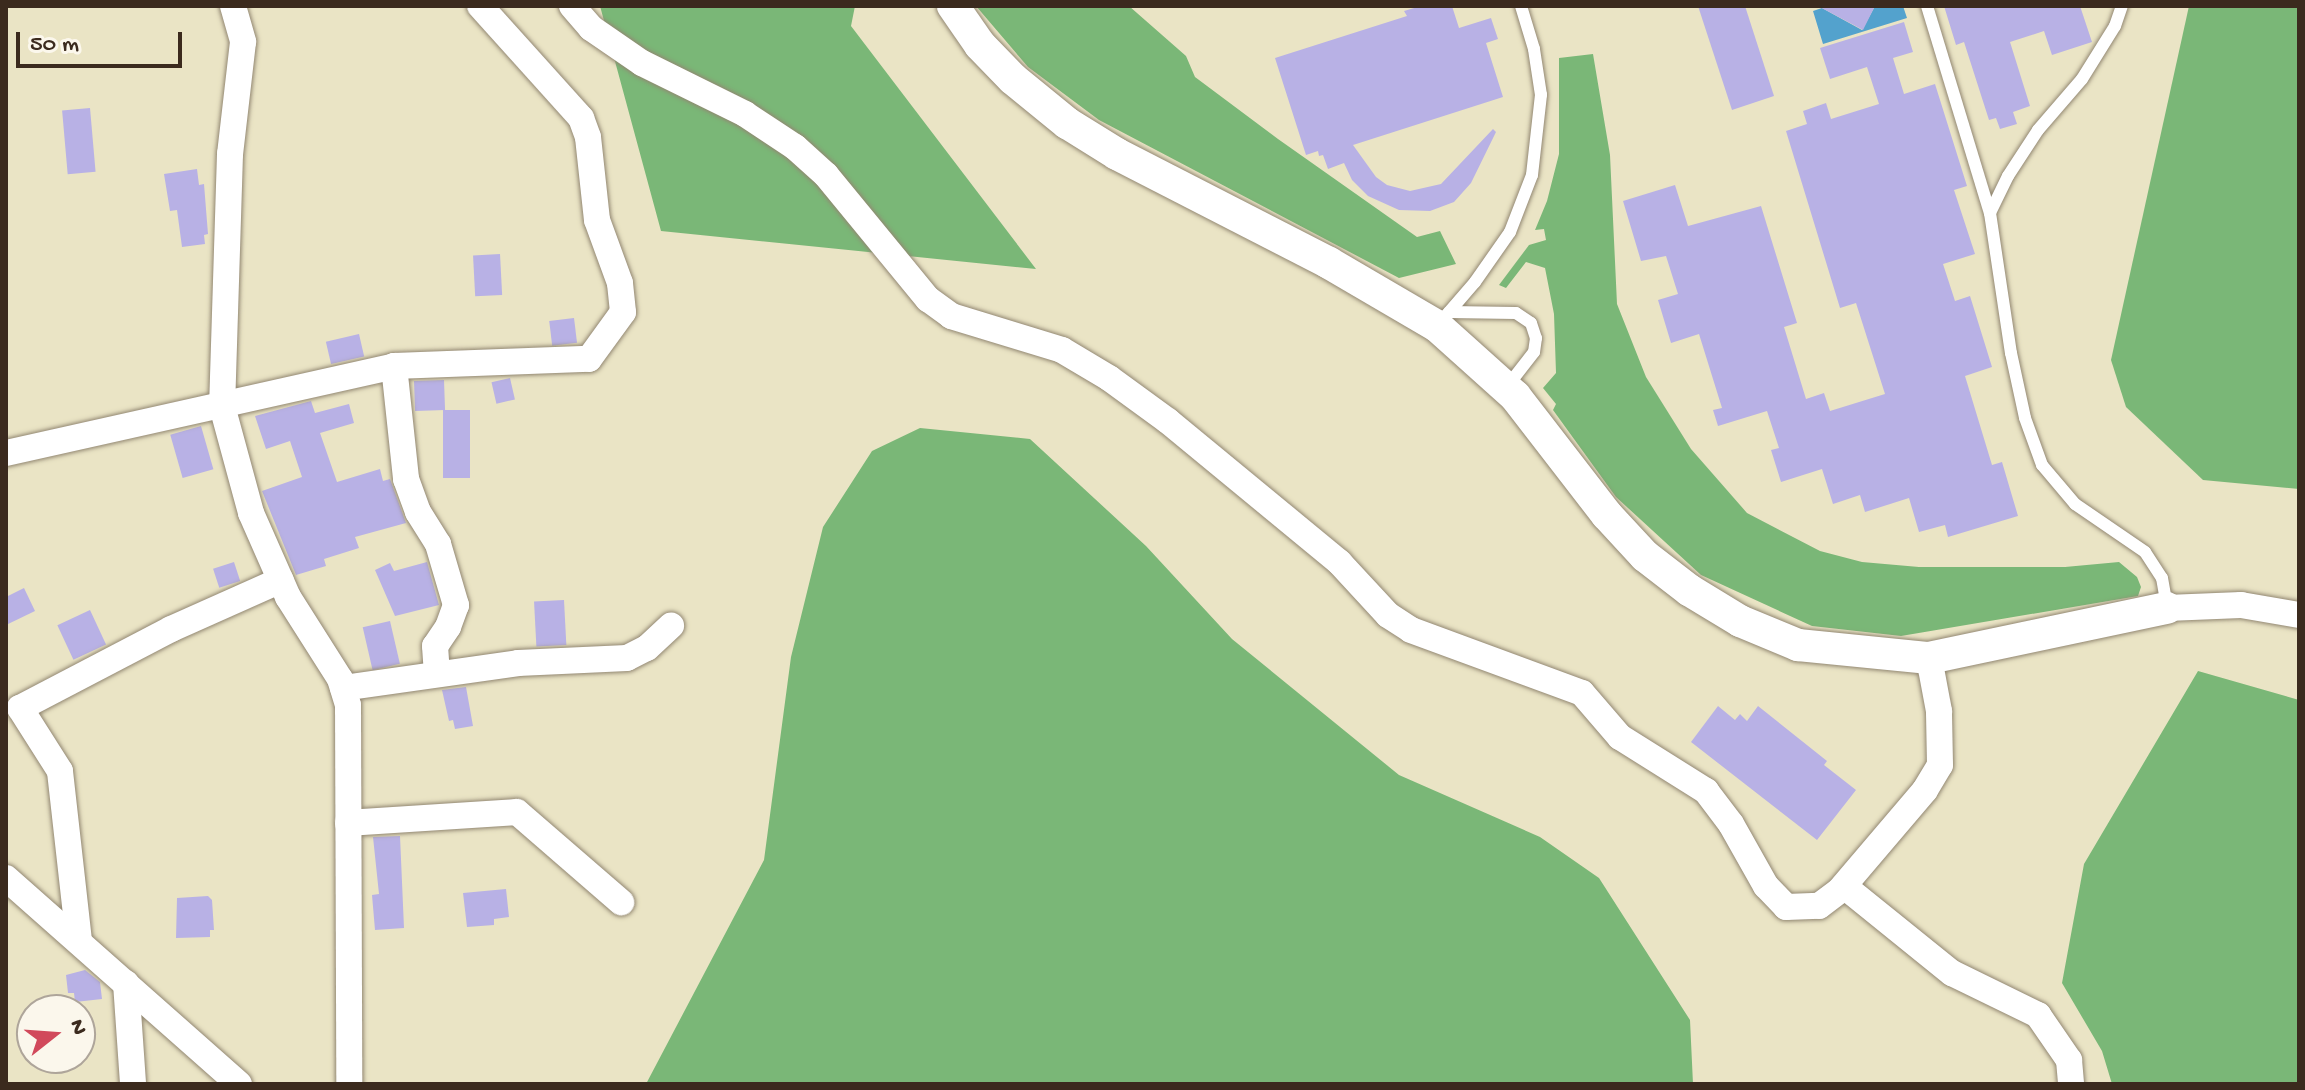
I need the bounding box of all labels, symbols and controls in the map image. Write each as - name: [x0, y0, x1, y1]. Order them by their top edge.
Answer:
- scale bar: [20, 16, 186, 66]
- text: 50 m: [30, 31, 79, 60]
- north arrow: [16, 994, 96, 1074]
- text: N: [63, 1017, 92, 1038]

